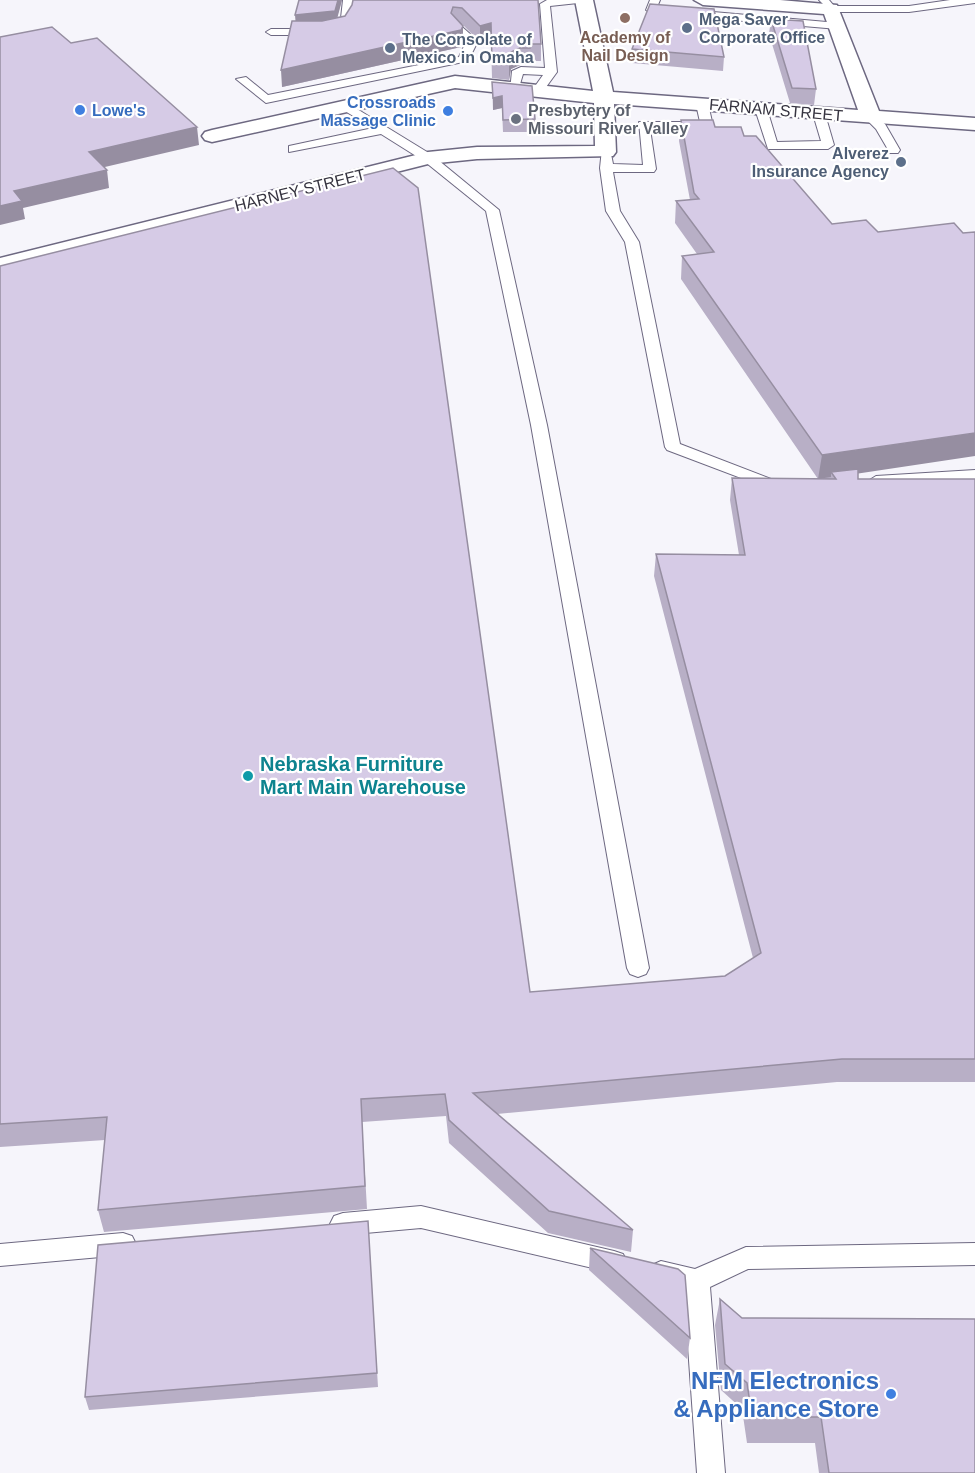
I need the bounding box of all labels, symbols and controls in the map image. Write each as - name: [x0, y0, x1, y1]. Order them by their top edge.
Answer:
- marker: Academy of Nail Design: [618, 11, 632, 25]
- place label: Mega Saver Corporate Office: [699, 11, 825, 46]
- marker: Mega Saver Corporate Office: [680, 21, 694, 35]
- place label: Academy of Nail Design: [580, 29, 671, 64]
- place label: The Consolate of Mexico in Omaha: [402, 31, 534, 66]
- marker: The Consolate of Mexico in Omaha: [383, 41, 397, 55]
- place label: Crossroads Massage Clinic: [320, 94, 436, 129]
- street label: FARNAM STREET: [708, 96, 844, 124]
- place label: Lowe's: [92, 102, 146, 119]
- place label: Presbytery of Missouri River Valley: [528, 102, 688, 137]
- marker: Lowe's: [73, 103, 87, 117]
- marker: Crossroads Massage Clinic: [441, 104, 455, 118]
- marker: Presbytery of Missouri River Valley: [509, 112, 523, 126]
- place label: Alverez Insurance Agency: [752, 145, 889, 180]
- marker: Alverez Insurance Agency: [894, 155, 908, 169]
- street label: HARNEY STREET: [233, 165, 367, 214]
- place label: Nebraska Furniture Mart Main Warehouse: [260, 753, 466, 798]
- marker: Nebraska Furniture Mart Main Warehouse: [241, 769, 255, 783]
- place label: NFM Electronics & Appliance Store: [673, 1367, 879, 1422]
- marker: NFM Electronics & Appliance Store: [884, 1387, 898, 1401]

